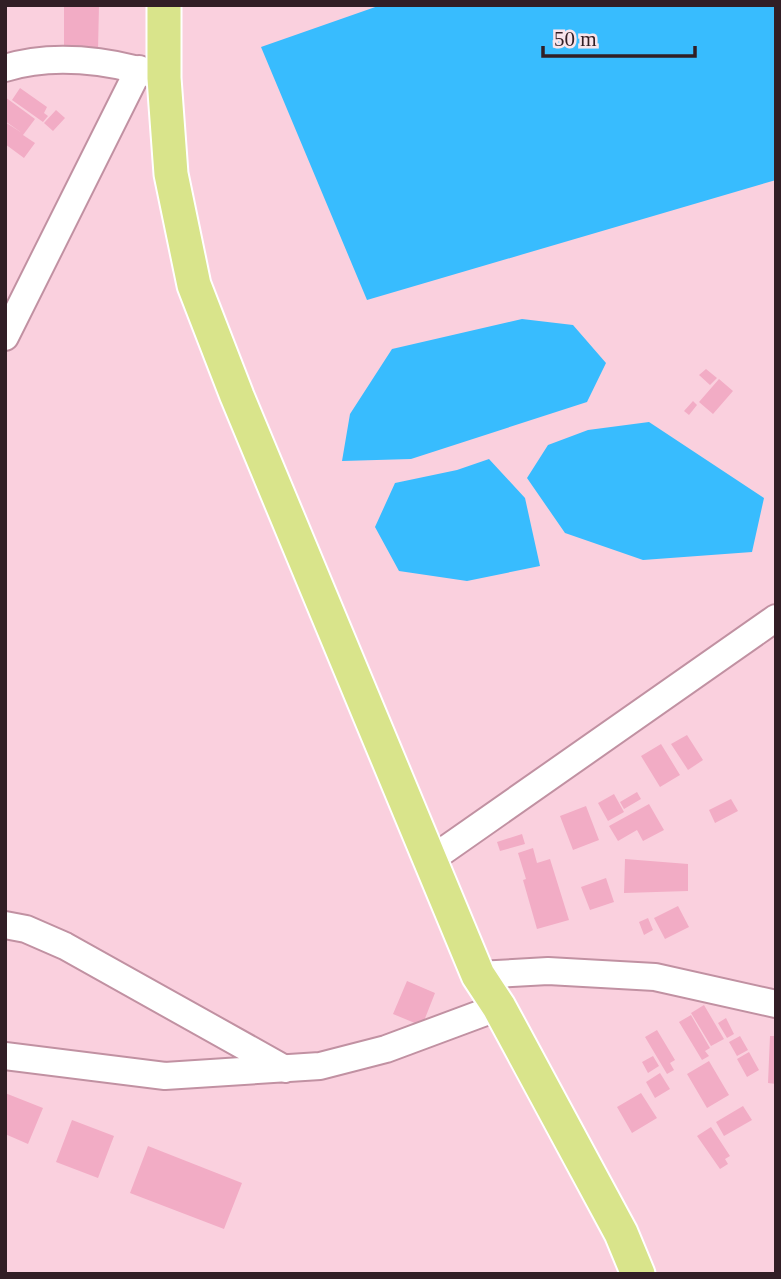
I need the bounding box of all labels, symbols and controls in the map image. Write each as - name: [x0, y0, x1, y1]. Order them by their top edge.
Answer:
- scale bar: [543, 14, 695, 58]
- text: 50 m: [554, 27, 597, 51]

